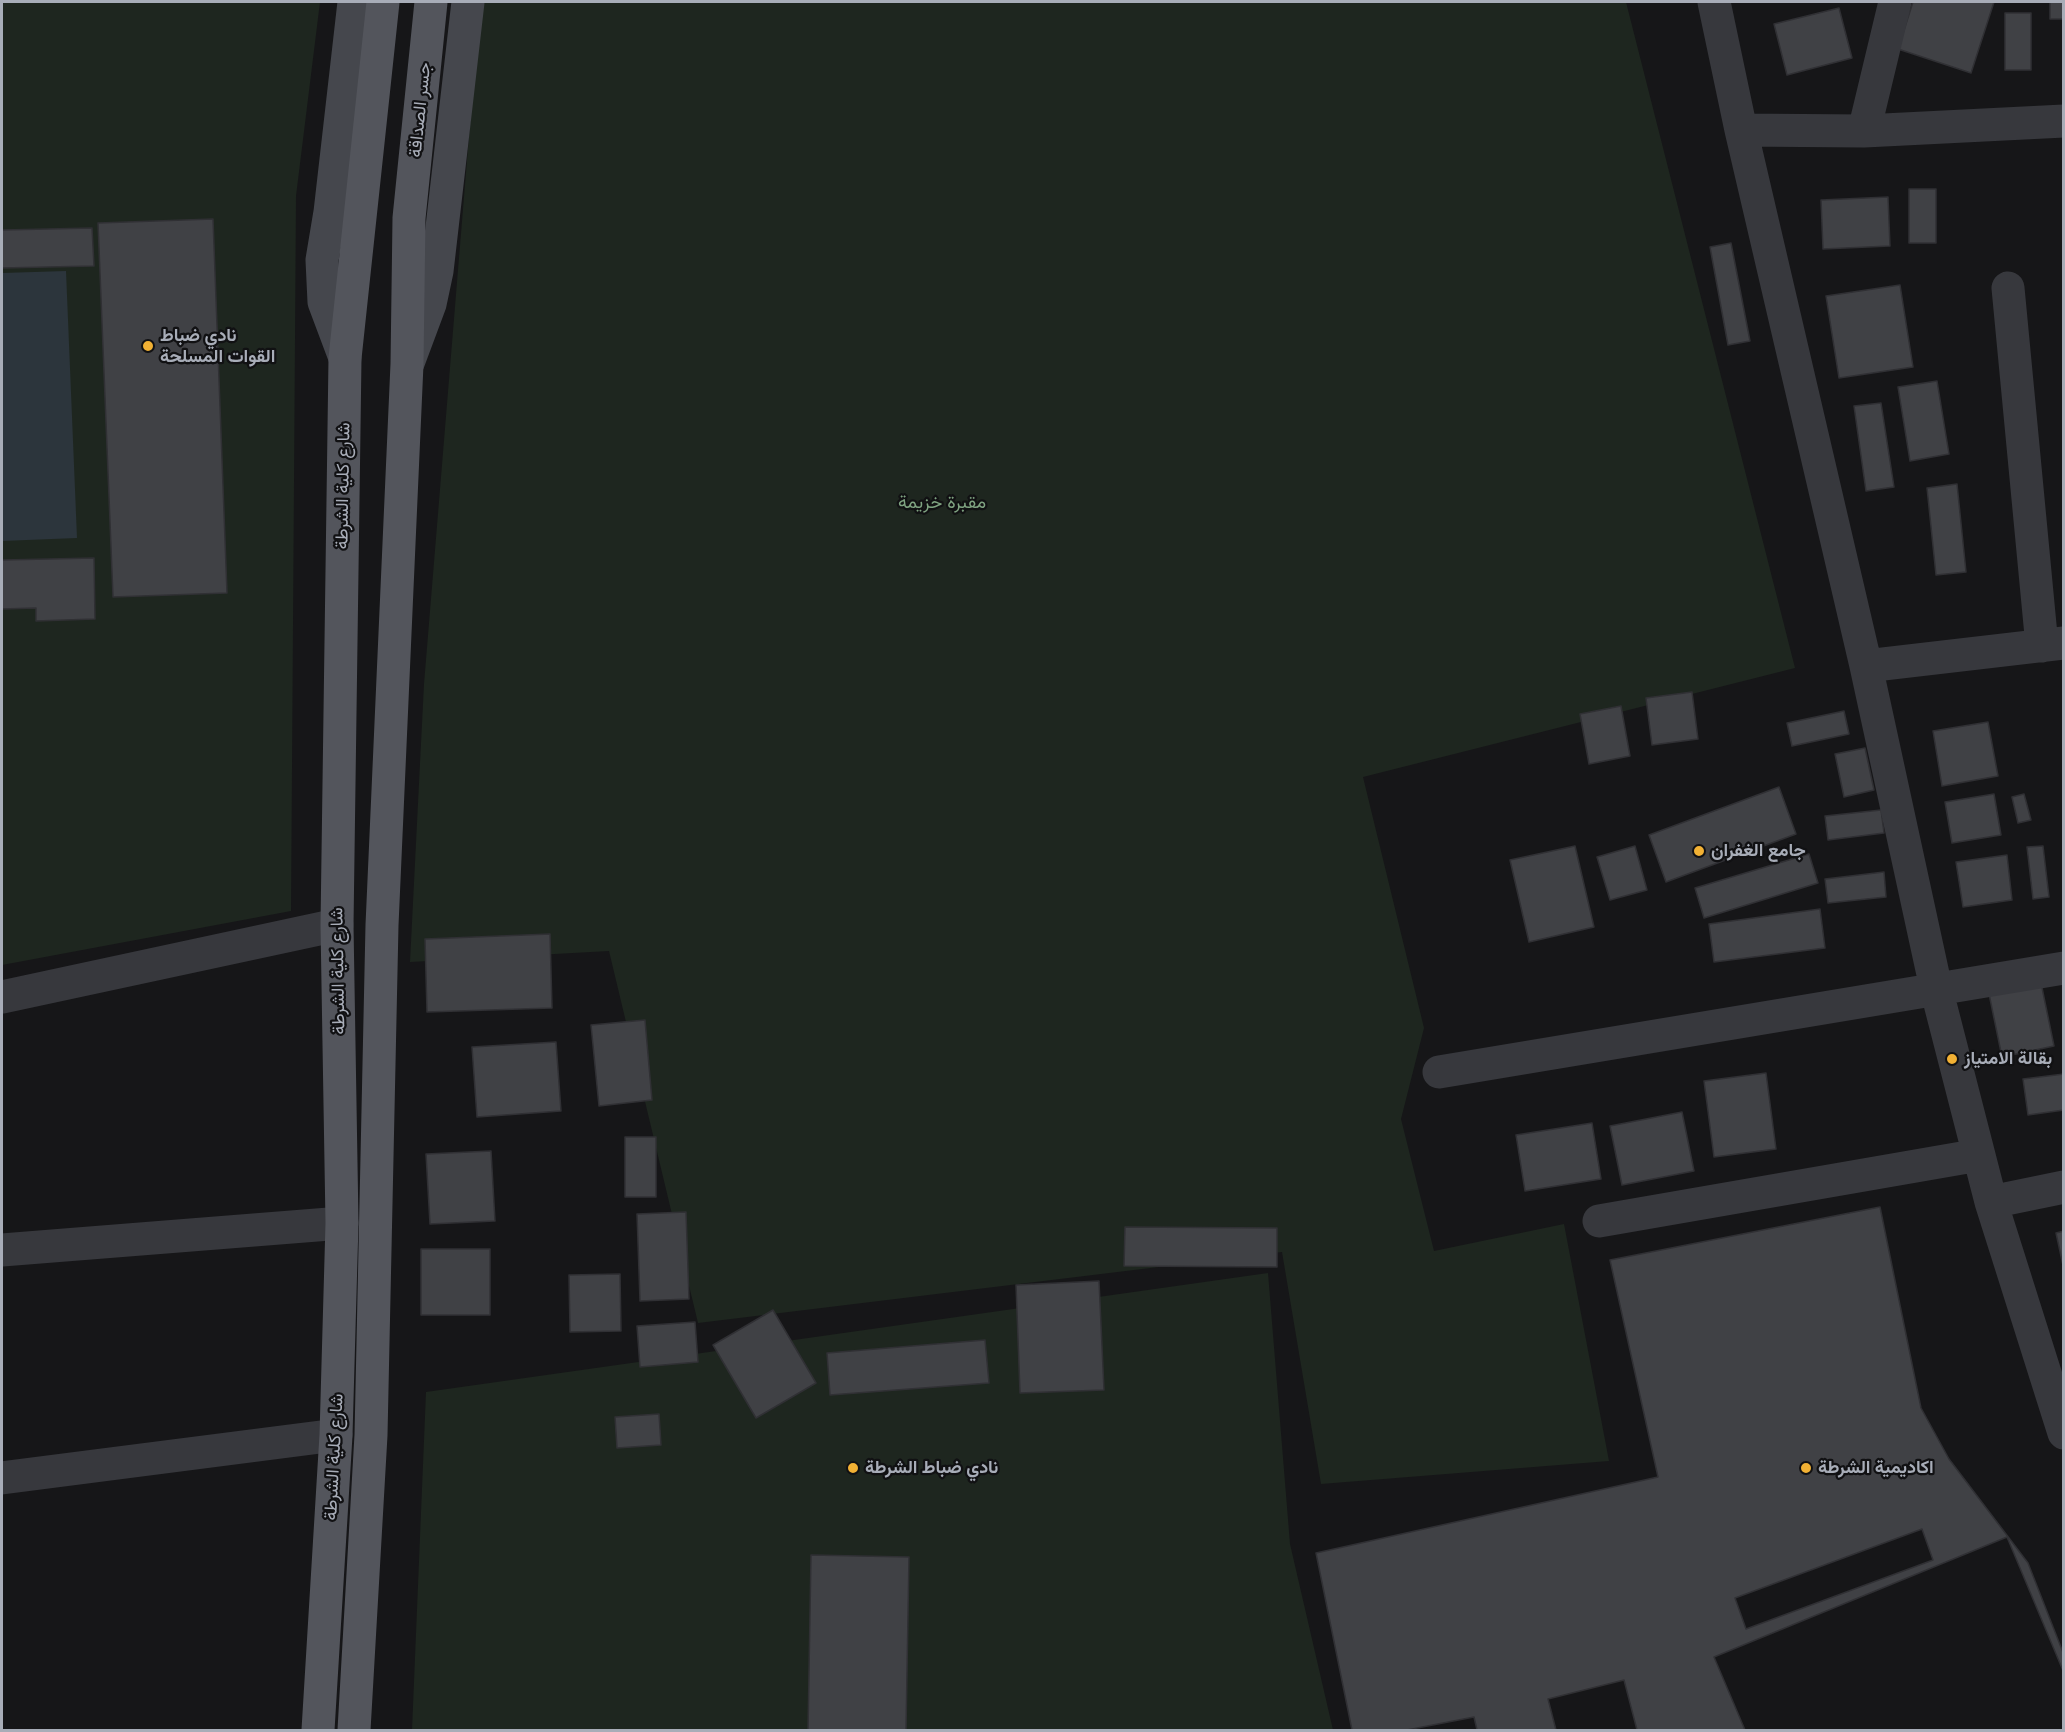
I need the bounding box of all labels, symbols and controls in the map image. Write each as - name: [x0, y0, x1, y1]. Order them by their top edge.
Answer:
- street label: جسر الصداقة: [404, 61, 436, 159]
- place label: نادي ضباط القوات المسلحة: [160, 325, 275, 368]
- marker: نادي ضباط القوات المسلحة: [141, 339, 155, 353]
- street label: شارع كلية الشرطة: [331, 422, 355, 550]
- park label: مقبرة خزيمة: [898, 492, 986, 514]
- place label: جامع الغفران: [1711, 840, 1806, 862]
- marker: جامع الغفران: [1692, 844, 1706, 858]
- street label: شارع كلية الشرطة: [326, 907, 350, 1035]
- place label: بقالة الامتياز: [1964, 1048, 2052, 1070]
- marker: بقالة الامتياز: [1945, 1052, 1959, 1066]
- street label: شارع كلية الشرطة: [320, 1393, 348, 1521]
- place label: نادي ضباط الشرطة: [865, 1457, 998, 1479]
- place label: اكاديمية الشرطة: [1818, 1457, 1934, 1479]
- marker: نادي ضباط الشرطة: [846, 1461, 860, 1475]
- marker: اكاديمية الشرطة: [1799, 1461, 1813, 1475]

